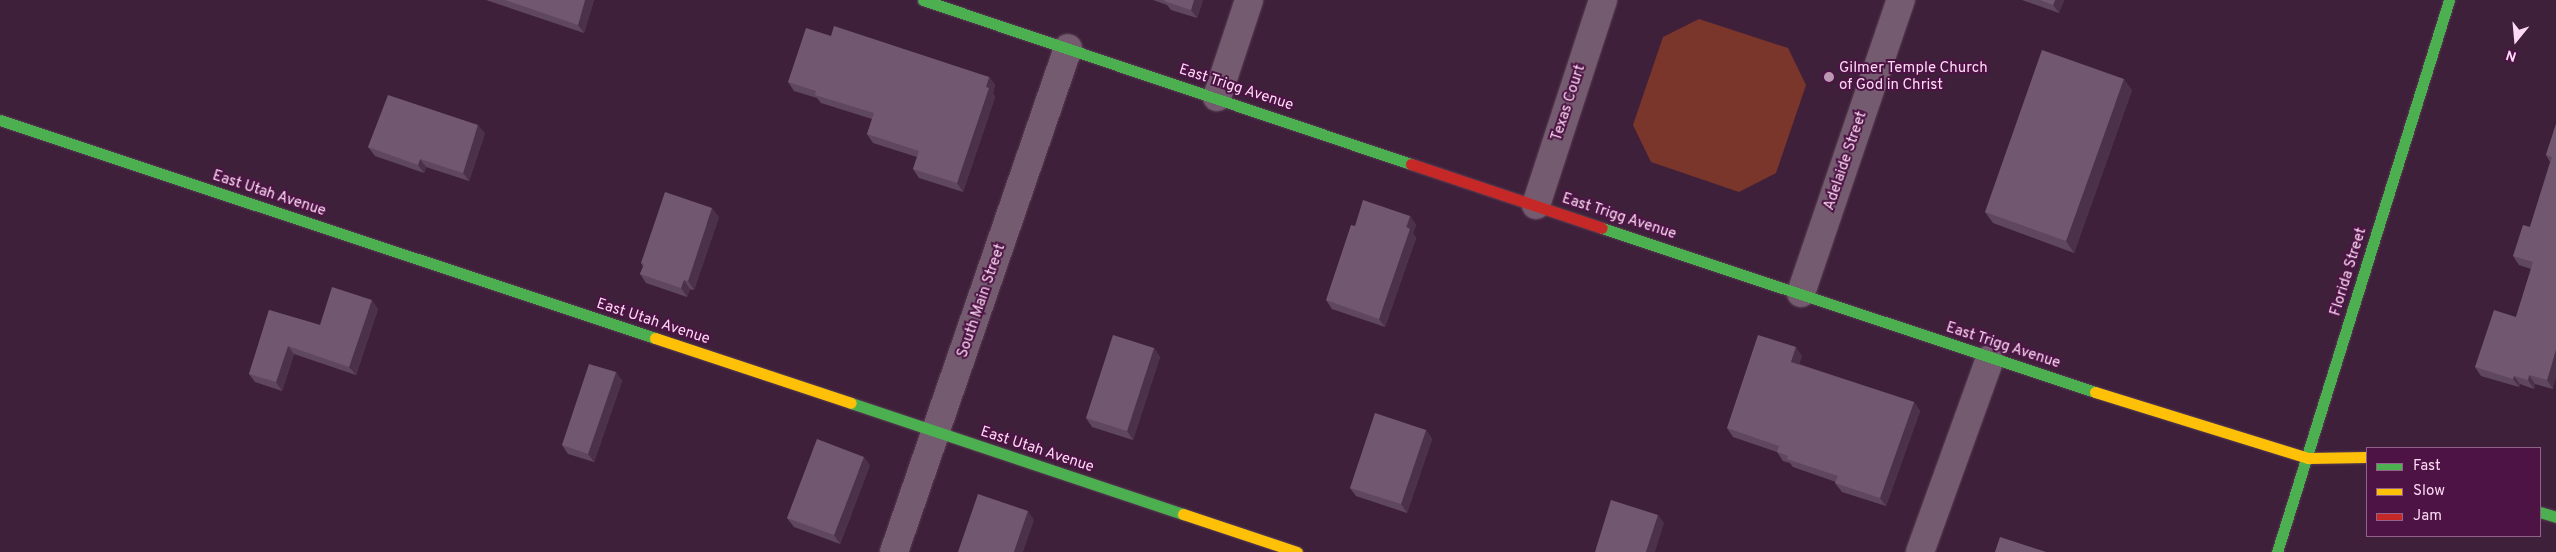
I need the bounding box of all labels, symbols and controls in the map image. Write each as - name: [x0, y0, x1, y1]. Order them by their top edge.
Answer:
- north arrow: [2491, 15, 2541, 65]
- text: N: [2504, 45, 2519, 64]
- place label: Gilmer Temple Church of God in Christ: [1839, 59, 1988, 94]
- street label: East Trigg Avenue: [1176, 61, 1296, 115]
- street label: Texas Court: [1548, 63, 1590, 143]
- marker: Gilmer Temple Church of God in Christ: [1823, 71, 1835, 83]
- street label: Adelaide Street: [1821, 109, 1871, 213]
- street label: East Utah Avenue: [210, 167, 328, 221]
- street label: East Trigg Avenue: [1559, 190, 1679, 244]
- street label: Florida Street: [2327, 226, 2371, 318]
- street label: South Main Street: [954, 242, 1010, 360]
- street label: East Utah Avenue: [594, 295, 712, 349]
- street label: East Trigg Avenue: [1943, 319, 2063, 373]
- street label: East Utah Avenue: [978, 423, 1096, 477]
- legend: [2366, 447, 2541, 537]
- text: Fast: [2413, 457, 2441, 476]
- text: Slow: [2413, 482, 2445, 501]
- text: Jam: [2413, 507, 2442, 526]

